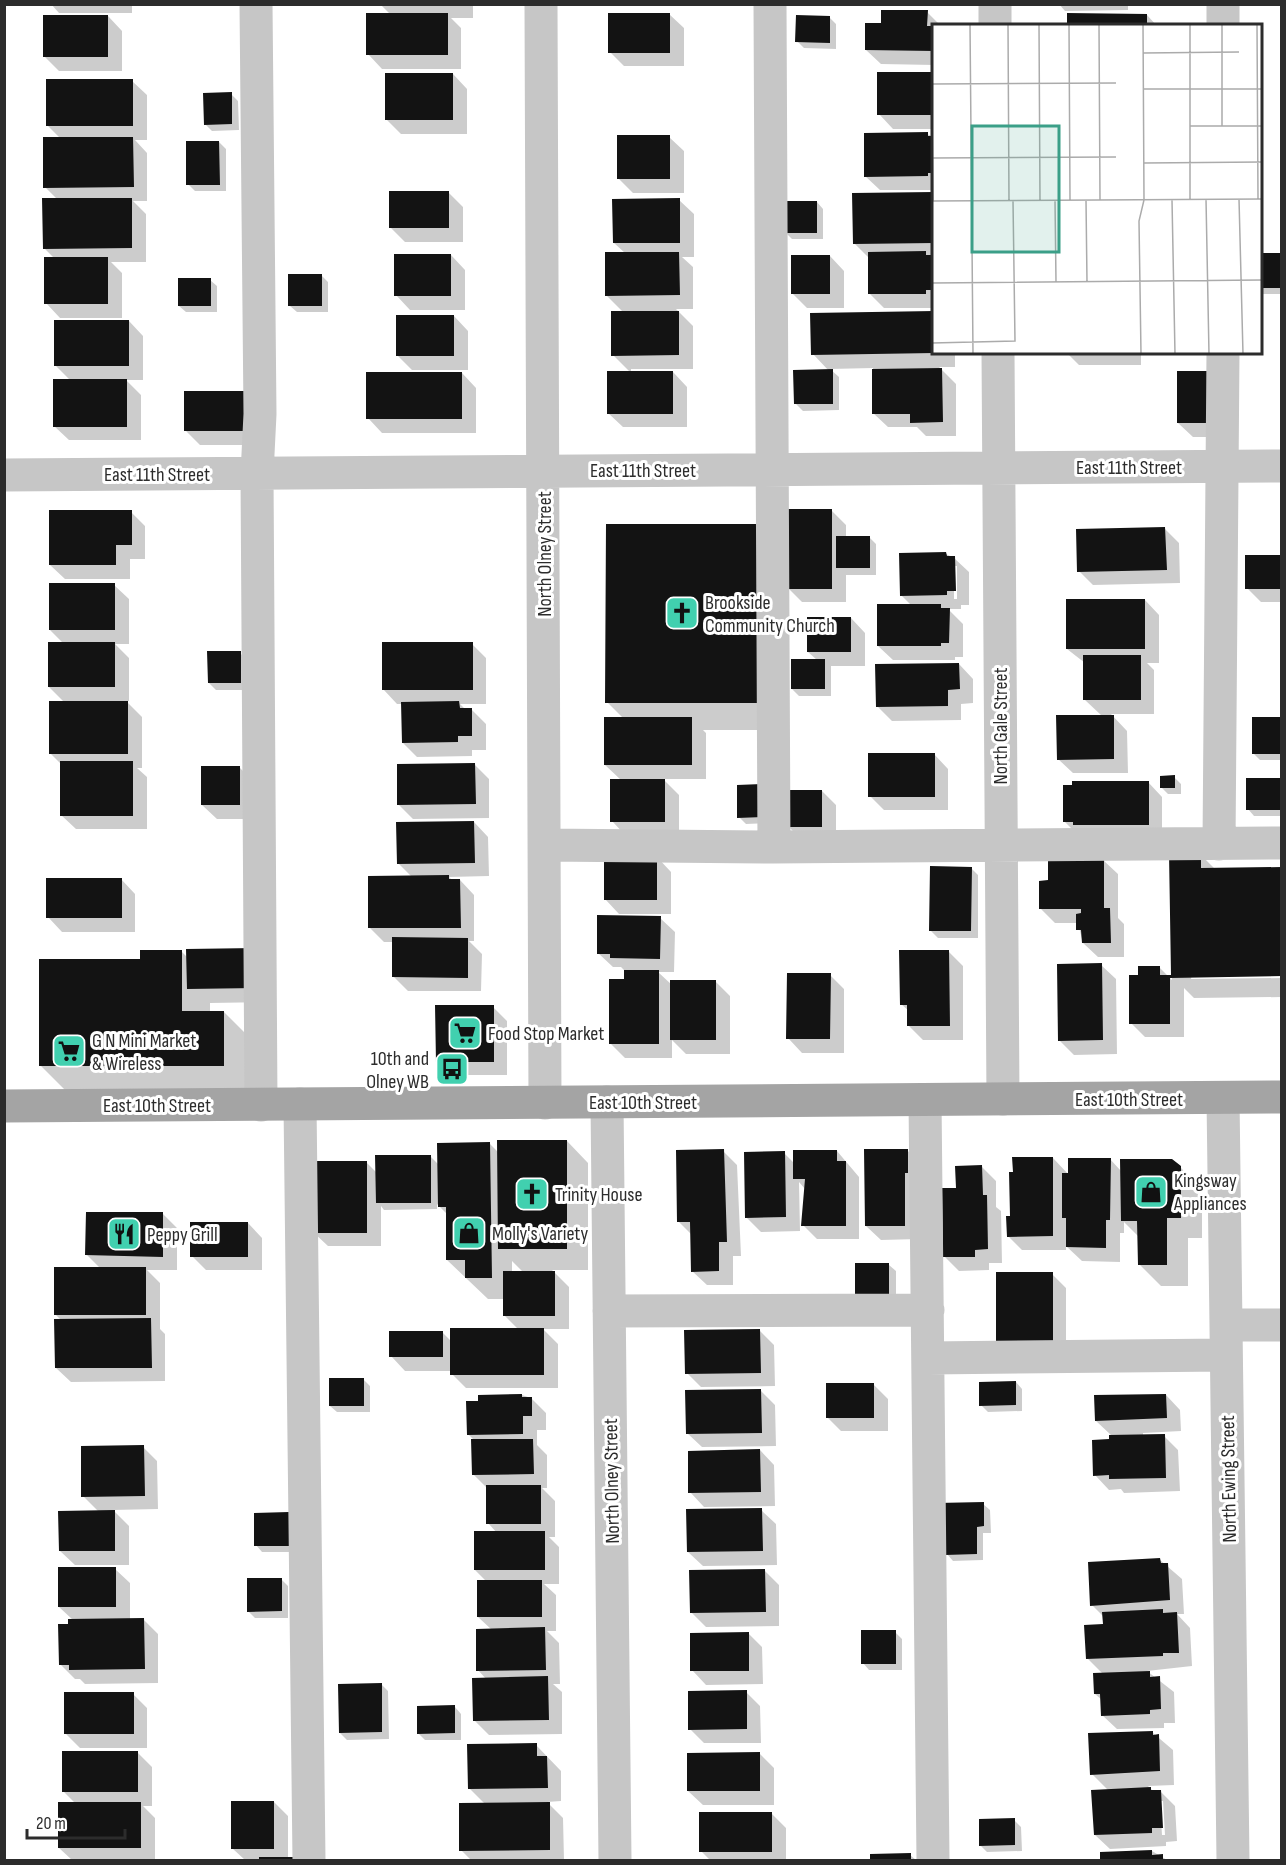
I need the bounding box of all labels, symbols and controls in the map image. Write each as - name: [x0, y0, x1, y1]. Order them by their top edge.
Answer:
- inset map: [932, 24, 1262, 354]
- street label: East 11th Street: [1076, 456, 1182, 480]
- street label: East 11th Street: [590, 459, 696, 483]
- street label: East 11th Street: [104, 463, 210, 487]
- street label: North Olney Street: [533, 491, 557, 617]
- place label: Brookside Community Church: [705, 591, 835, 638]
- church icon: Brookside Community Church: [664, 595, 700, 631]
- street label: North Gale Street: [989, 667, 1013, 785]
- supermarket icon: Food Stop Market: [447, 1015, 483, 1051]
- place label: Food Stop Market: [488, 1022, 604, 1046]
- place label: G N Mini Market & Wireless: [92, 1029, 196, 1076]
- supermarket icon: G N Mini Market & Wireless: [51, 1033, 87, 1069]
- place label: 10th and Olney WB: [366, 1047, 429, 1094]
- bus stop icon: 10th and Olney WB: [434, 1051, 470, 1087]
- street label: East 10th Street: [1075, 1088, 1183, 1112]
- street label: East 10th Street: [589, 1091, 697, 1115]
- street label: East 10th Street: [103, 1094, 211, 1118]
- place label: Kingsway Appliances: [1173, 1169, 1247, 1216]
- shop icon: Kingsway Appliances: [1133, 1174, 1169, 1210]
- church icon: Trinity House: [514, 1176, 550, 1212]
- place label: Trinity House: [555, 1183, 642, 1207]
- shop icon: Molly's Variety: [451, 1215, 487, 1251]
- restaurant icon: Peppy Grill: [106, 1216, 142, 1252]
- place label: Molly's Variety: [492, 1222, 588, 1246]
- place label: Peppy Grill: [147, 1223, 218, 1247]
- street label: North Ewing Street: [1216, 1415, 1242, 1543]
- street label: North Olney Street: [599, 1418, 625, 1544]
- scale bar: [27, 1802, 124, 1840]
- text: 20 m: [36, 1813, 66, 1834]

